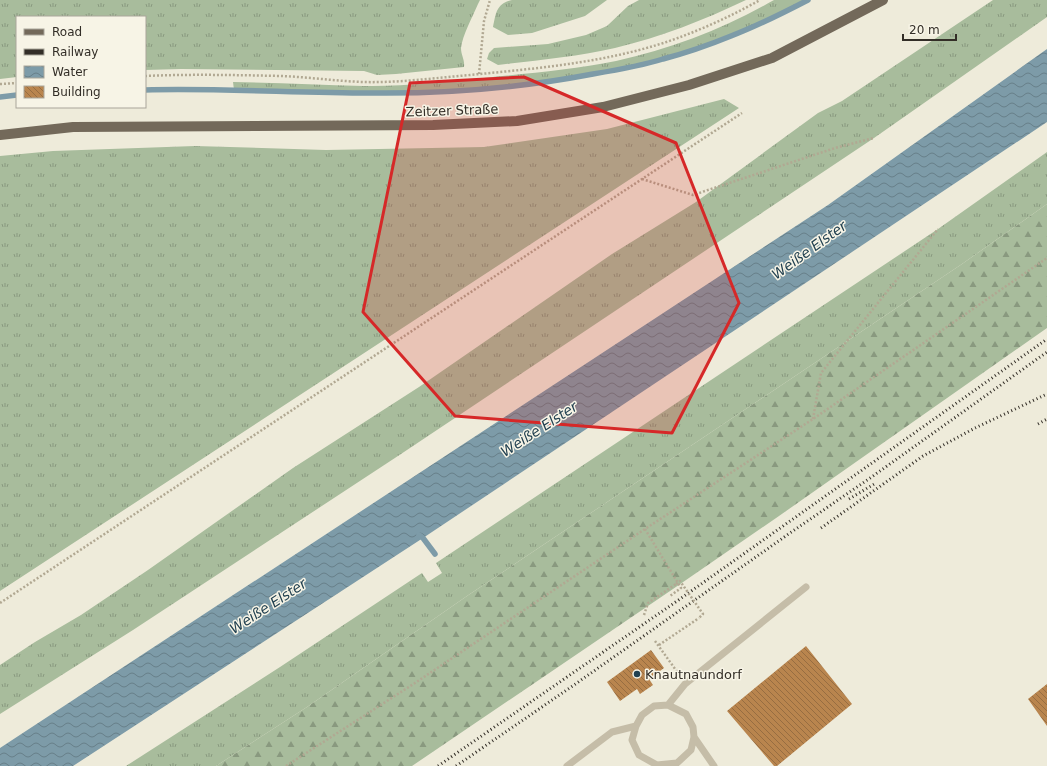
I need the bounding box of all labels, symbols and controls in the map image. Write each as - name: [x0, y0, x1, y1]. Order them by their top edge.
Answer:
- legend: [16, 16, 146, 108]
- scale bar: [903, 16, 956, 42]
- text: 20 m: [909, 23, 940, 37]
- text: Road: [52, 25, 82, 39]
- text: Railway: [52, 45, 98, 59]
- text: Water: [52, 65, 88, 79]
- text: Building: [52, 85, 101, 99]
- street label: Zeitzer Straße: [405, 101, 499, 120]
- water label: Weiße Elster: [769, 217, 850, 282]
- water label: Weiße Elster: [498, 398, 581, 460]
- water label: Weiße Elster: [227, 575, 310, 637]
- place label: Knautnaundorf: [645, 667, 742, 682]
- marker: Knautnaundorf: [632, 669, 642, 679]

